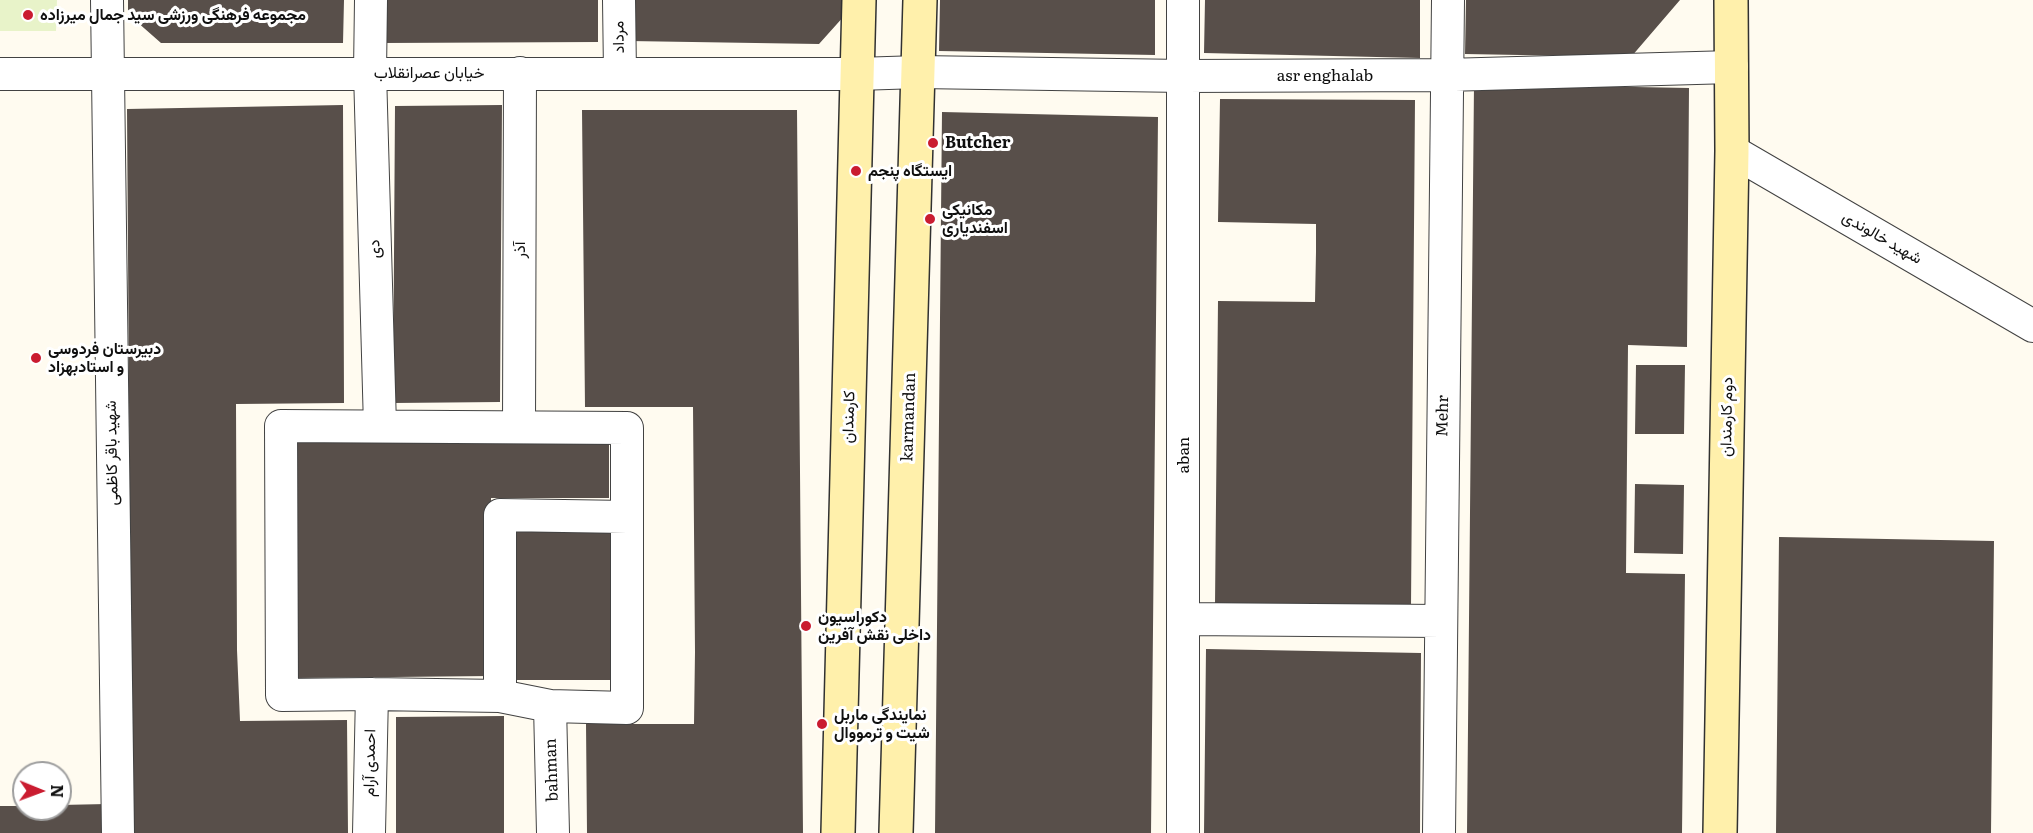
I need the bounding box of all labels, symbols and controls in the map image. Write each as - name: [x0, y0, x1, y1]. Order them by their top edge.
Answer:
- place label: مجموعه فرهنگی ورزشی سید جمال میرزاده: [40, 5, 306, 25]
- marker: مجموعه فرهنگی ورزشی سید جمال میرزاده: [21, 8, 35, 22]
- street label: مرداد: [609, 21, 629, 53]
- street label: خیابان عصرانقلاب: [374, 63, 484, 83]
- street label: asr enghalab: [1277, 66, 1373, 86]
- place label: Butcher: [945, 133, 1010, 153]
- marker: Butcher: [926, 136, 940, 150]
- place label: ایستگاه پنجم: [868, 161, 952, 181]
- marker: ایستگاه پنجم: [849, 164, 863, 178]
- place label: مکانیکی اسفندیاری: [942, 200, 1008, 238]
- street label: شهید خالوندی: [1839, 207, 1925, 269]
- marker: مکانیکی اسفندیاری: [923, 212, 937, 226]
- street label: دی: [365, 239, 385, 259]
- street label: آذر: [510, 242, 530, 258]
- place label: دبیرستان فردوسی و استادبهزاد: [48, 339, 161, 377]
- marker: دبیرستان فردوسی و استادبهزاد: [29, 351, 43, 365]
- street label: karmandan: [898, 372, 920, 462]
- street label: دوم کارمندان: [1717, 377, 1737, 457]
- street label: کارمندان: [838, 390, 860, 444]
- street label: Mehr: [1433, 395, 1453, 437]
- street label: شهید باقر کاظمی: [101, 400, 123, 506]
- street label: aban: [1174, 437, 1194, 473]
- place label: دکوراسیون داخلی نقش آفرین: [818, 607, 931, 645]
- marker: دکوراسیون داخلی نقش آفرین: [799, 619, 813, 633]
- place label: نمایندگی ماربل شیت و ترمووال: [834, 705, 930, 743]
- marker: نمایندگی ماربل شیت و ترمووال: [815, 717, 829, 731]
- street label: احمدی آرام: [360, 729, 380, 797]
- street label: bahman: [541, 738, 563, 802]
- north arrow: [12, 761, 72, 821]
- text: N: [46, 784, 70, 798]

